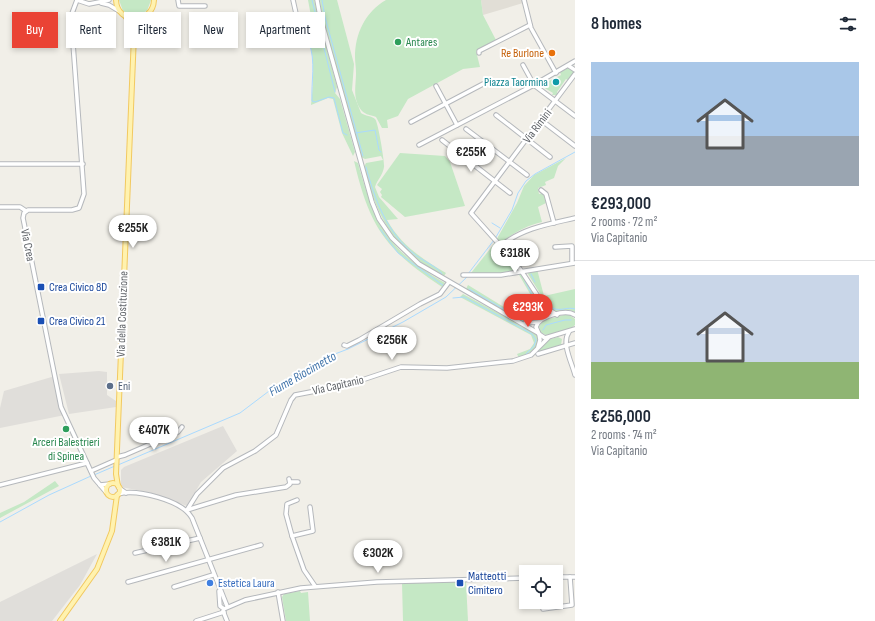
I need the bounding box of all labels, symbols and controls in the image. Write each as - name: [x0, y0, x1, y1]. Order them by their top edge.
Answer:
- chip: Buy: [12, 12, 58, 48]
- chip: Rent: [66, 12, 116, 48]
- chip: Filters: [124, 12, 181, 48]
- chip: New: [189, 12, 238, 48]
- chip: Apartment: [246, 12, 325, 48]
- icon: filters: [837, 13, 859, 35]
- text: 8 homes: [591, 14, 642, 34]
- place label: Antares: [405, 35, 437, 50]
- marker: Antares: [393, 37, 403, 47]
- place label: Re Burlone: [501, 46, 544, 61]
- marker: Re Burlone: [547, 48, 557, 58]
- place label: Piazza Taormina: [484, 75, 548, 90]
- marker: Piazza Taormina: [551, 77, 561, 87]
- icon: home: [689, 88, 761, 160]
- street label: Via Rimini: [520, 106, 555, 146]
- pin: €255K: [443, 139, 499, 173]
- text: €255K: [456, 144, 486, 160]
- text: €293,000: [591, 194, 651, 214]
- text: 2 rooms · 72 m²: [591, 214, 657, 230]
- pin: €255K: [105, 215, 161, 249]
- text: €255K: [118, 220, 148, 236]
- street label: Via Crea: [17, 228, 38, 263]
- text: Via Capitanio: [591, 230, 648, 246]
- pin: €318K: [487, 240, 543, 274]
- text: €318K: [500, 245, 530, 261]
- street label: Via della Costituzione: [114, 271, 132, 357]
- place label: Crea Civico 8D: [49, 280, 107, 295]
- marker: Crea Civico 8D: [36, 282, 46, 292]
- pin: €293K: [500, 294, 556, 328]
- text: €293K: [513, 299, 543, 315]
- icon: home: [689, 301, 761, 373]
- place label: Crea Civico 21: [49, 314, 106, 329]
- marker: Crea Civico 21: [36, 316, 46, 326]
- pin: €256K: [364, 327, 420, 361]
- text: €256K: [377, 332, 407, 348]
- water label: Fiume Riocimetto: [266, 348, 340, 400]
- street label: Via Capitanio: [311, 372, 365, 399]
- place label: Eni: [118, 379, 130, 394]
- marker: Eni: [105, 381, 115, 391]
- text: €256,000: [591, 407, 651, 427]
- pin: €407K: [126, 417, 182, 451]
- text: €407K: [138, 422, 170, 438]
- marker: Arceri Balestrieri di Spinea: [61, 424, 71, 434]
- text: 2 rooms · 74 m²: [591, 427, 657, 443]
- place label: Arceri Balestrieri di Spinea: [32, 435, 99, 464]
- text: Via Capitanio: [591, 443, 648, 459]
- pin: €381K: [138, 529, 194, 563]
- text: €381K: [151, 534, 181, 550]
- pin: €302K: [350, 540, 406, 574]
- text: €302K: [363, 545, 394, 561]
- map controls: [519, 565, 563, 609]
- button: locate: [519, 565, 563, 609]
- place label: Matteotti Cimitero: [468, 569, 506, 598]
- place label: Estetica Laura: [218, 576, 275, 591]
- marker: Estetica Laura: [205, 578, 215, 588]
- marker: Matteotti Cimitero: [455, 578, 465, 588]

